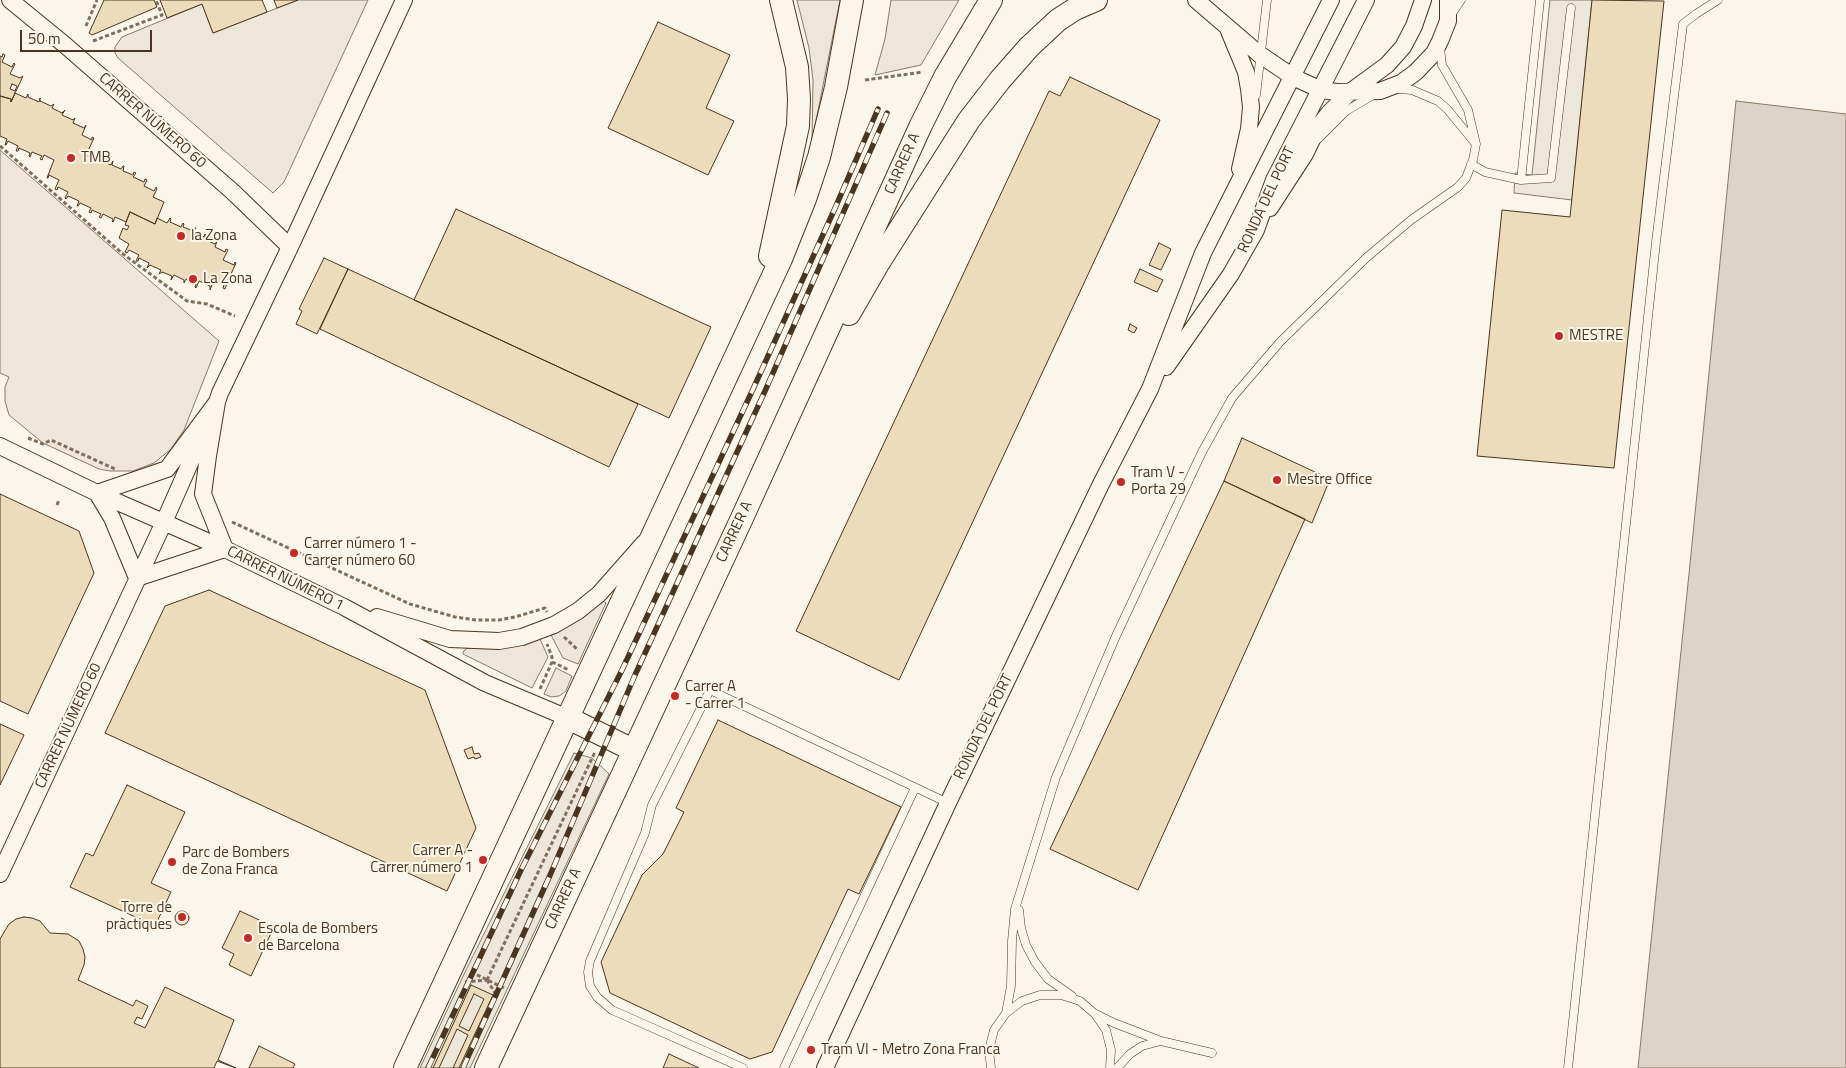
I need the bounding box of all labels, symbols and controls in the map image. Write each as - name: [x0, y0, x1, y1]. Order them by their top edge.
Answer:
- scale bar: [22, 20, 155, 52]
- text: 50 m: [28, 27, 61, 50]
- street label: CARRER NÚMERO 60: [95, 69, 209, 173]
- street label: CARRER A: [881, 130, 925, 198]
- street label: RONDA DEL PORT: [1234, 144, 1300, 256]
- place label: TMB: [81, 149, 111, 167]
- marker: TMB: [65, 152, 77, 164]
- place label: la Zona: [191, 227, 237, 245]
- marker: la Zona: [175, 230, 187, 242]
- place label: La Zona: [203, 270, 252, 288]
- marker: La Zona: [187, 273, 199, 285]
- place label: MESTRE: [1569, 327, 1623, 345]
- marker: MESTRE: [1553, 330, 1565, 342]
- place label: Tram V - Porta 29: [1131, 464, 1186, 499]
- place label: Mestre Office: [1287, 471, 1372, 489]
- marker: Mestre Office: [1271, 474, 1283, 486]
- marker: Tram V - Porta 29: [1115, 476, 1127, 488]
- street label: CARRER A: [713, 499, 757, 565]
- place label: Carrer número 1 - Carrer número 60: [304, 535, 417, 570]
- street label: CARRER NÚMERO 1: [224, 543, 346, 615]
- marker: Carrer número 1 - Carrer número 60: [288, 547, 300, 559]
- street label: CARRER NÚMERO 60: [32, 660, 106, 792]
- street label: RONDA DEL PORT: [951, 671, 1017, 783]
- place label: Carrer A - Carrer 1: [685, 678, 745, 713]
- marker: Carrer A - Carrer 1: [669, 690, 681, 702]
- place label: Carrer A - Carrer número 1: [370, 842, 473, 877]
- place label: Parc de Bombers de Zona Franca: [182, 844, 289, 879]
- marker: Carrer A - Carrer número 1: [477, 854, 489, 866]
- marker: Parc de Bombers de Zona Franca: [166, 856, 178, 868]
- street label: CARRER A: [542, 866, 586, 932]
- place label: Torre de pràctiques: [106, 899, 172, 934]
- marker: Torre de pràctiques: [176, 911, 188, 923]
- place label: Escola de Bombers de Barcelona: [258, 920, 378, 955]
- marker: Escola de Bombers de Barcelona: [242, 932, 254, 944]
- place label: Tram VI - Metro Zona Franca: [821, 1041, 1000, 1059]
- marker: Tram VI - Metro Zona Franca: [805, 1044, 817, 1056]

